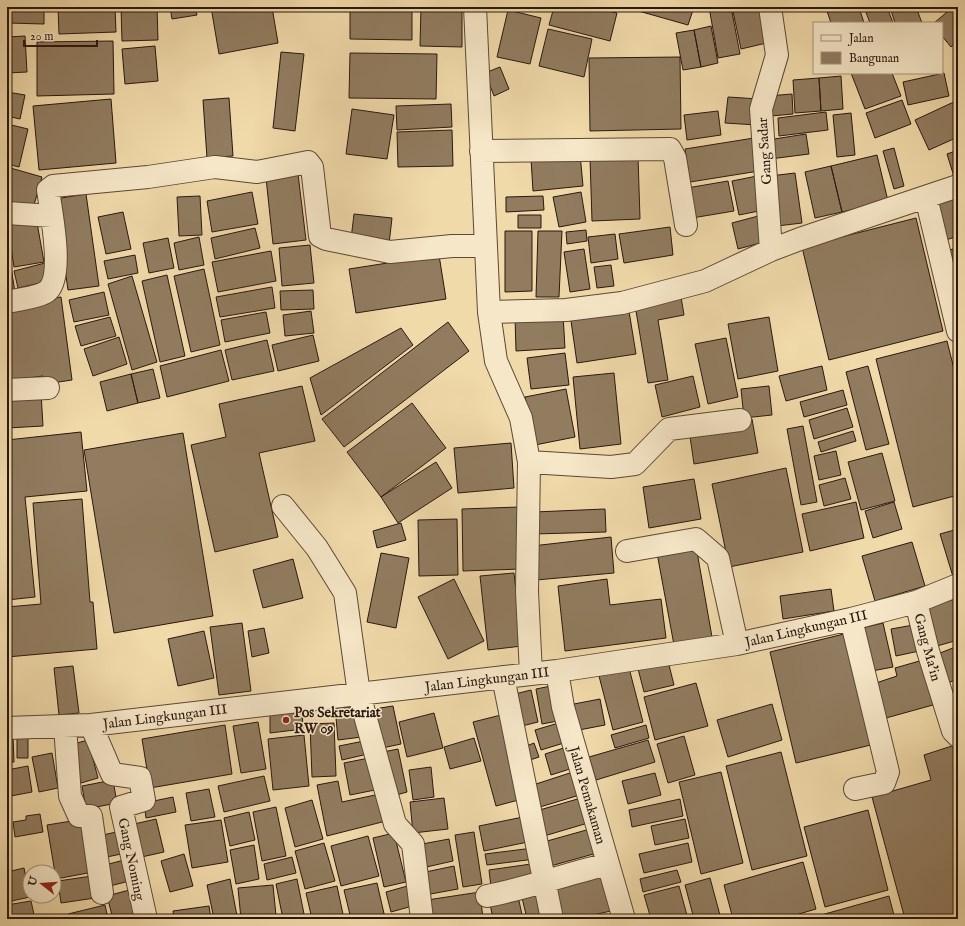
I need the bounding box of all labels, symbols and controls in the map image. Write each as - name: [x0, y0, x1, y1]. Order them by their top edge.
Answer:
- scale bar: [24, 22, 97, 48]
- legend: [813, 22, 943, 74]
- text: 20 m: [30, 29, 53, 44]
- text: Jalan: [847, 31, 874, 47]
- text: Bangunan: [849, 51, 900, 66]
- street label: Gang Sadar: [754, 117, 776, 185]
- street label: Jalan Lingkungan III: [741, 606, 869, 652]
- street label: Gang Ma'in: [909, 611, 945, 684]
- street label: Jalan Lingkungan III: [422, 663, 550, 697]
- street label: Jalan Lingkungan III: [100, 700, 228, 734]
- place label: Pos Sekretariat RW 09: [294, 704, 381, 738]
- marker: Pos Sekretariat RW 09: [281, 715, 291, 725]
- street label: Jalan Pemakaman: [564, 742, 610, 847]
- street label: Gang Noming: [113, 816, 149, 903]
- north arrow: [22, 864, 62, 904]
- text: U: [25, 874, 42, 889]

